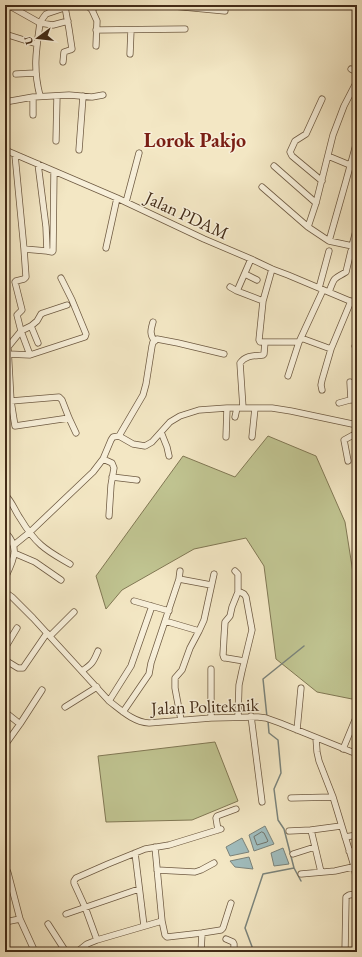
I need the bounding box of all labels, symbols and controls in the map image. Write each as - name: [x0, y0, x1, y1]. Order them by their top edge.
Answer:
- north arrow: [18, 18, 58, 58]
- text: U: [20, 34, 36, 46]
- district label: Lorok Pakjo: [144, 127, 246, 153]
- street label: Jalan PDAM: [140, 185, 232, 244]
- street label: Jalan Politeknik: [149, 693, 260, 719]

